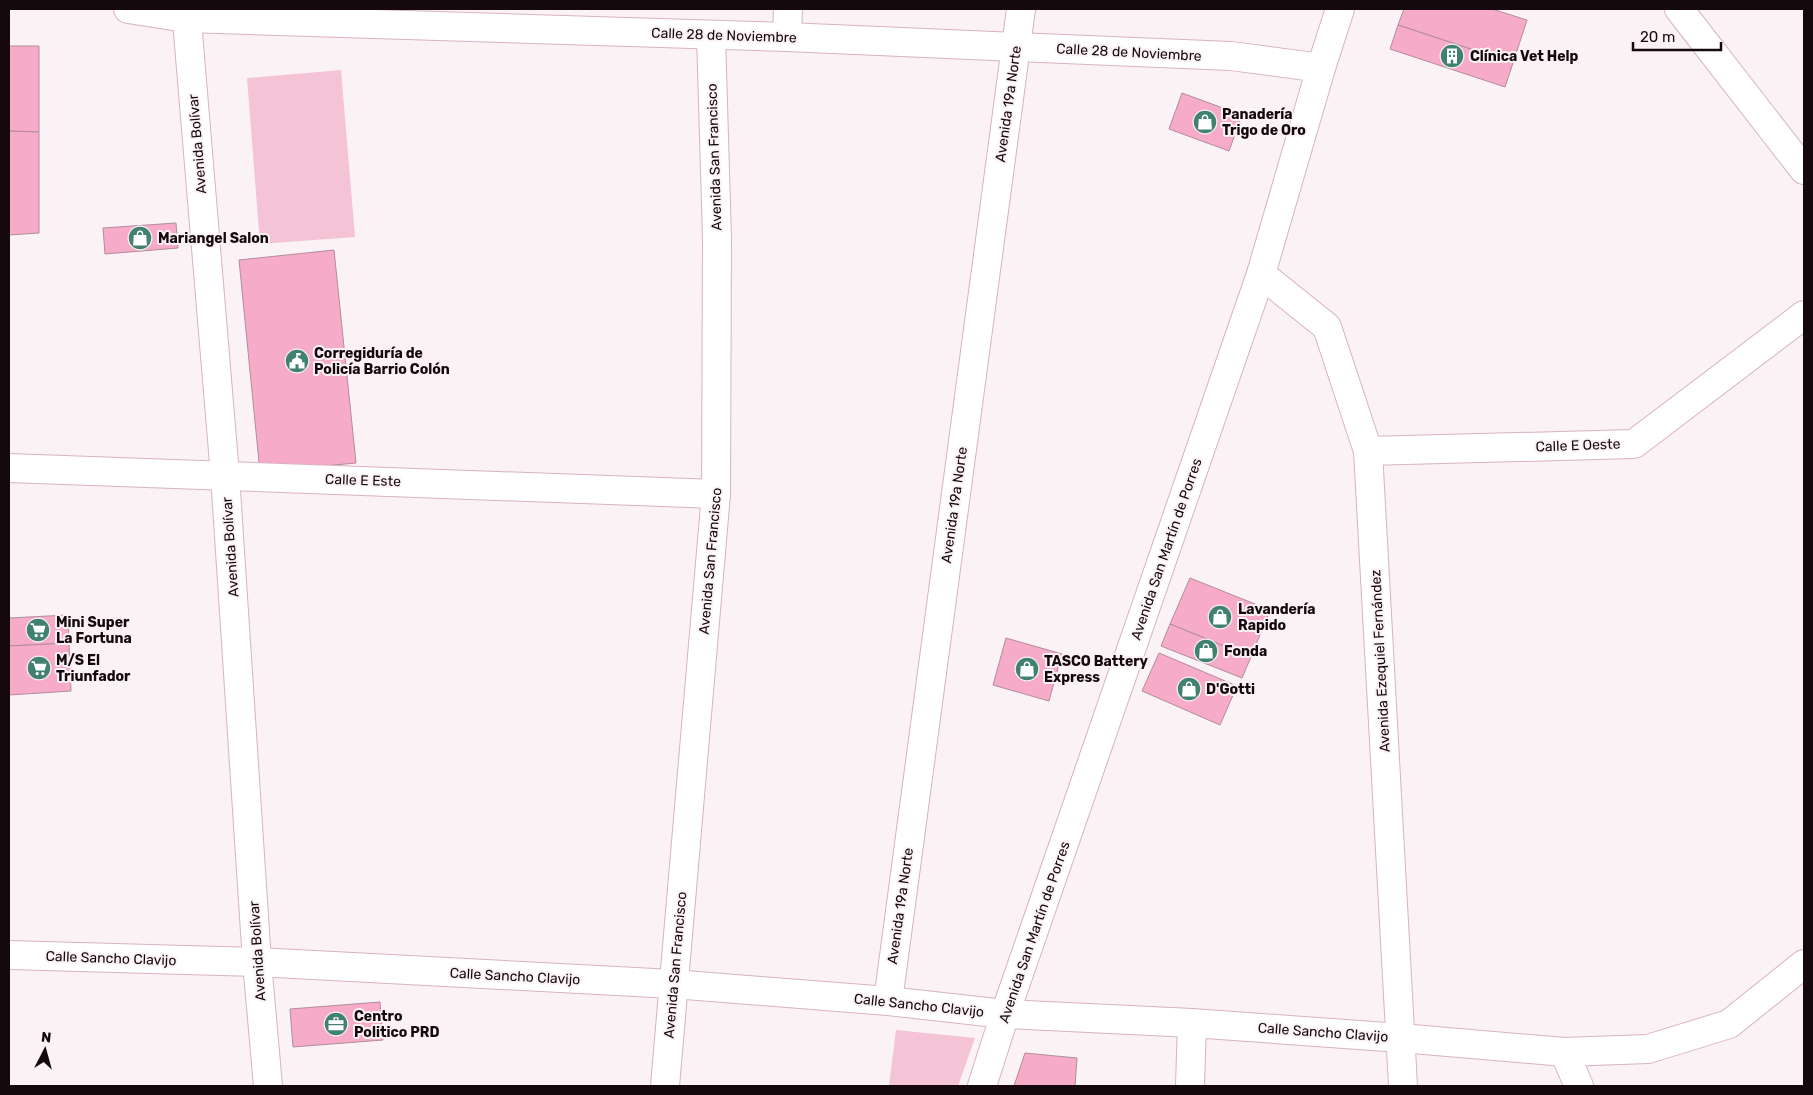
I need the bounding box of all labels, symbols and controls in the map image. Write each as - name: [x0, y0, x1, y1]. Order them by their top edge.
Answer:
- scale bar: [1633, 20, 1720, 52]
- street label: Calle 28 de Noviembre: [651, 24, 797, 47]
- text: 20 m: [1640, 28, 1675, 46]
- street label: Calle 28 de Noviembre: [1056, 40, 1202, 65]
- building icon: Clínica Vet Help: [1439, 43, 1465, 69]
- street label: Avenida 19a Norte: [992, 45, 1025, 163]
- place label: Clínica Vet Help: [1470, 48, 1578, 65]
- street label: Avenida San Francisco: [703, 83, 726, 231]
- street label: Avenida Bolívar: [185, 93, 210, 195]
- place label: Panadería Trigo de Oro: [1222, 106, 1306, 139]
- shop icon: Panadería Trigo de Oro: [1192, 109, 1218, 135]
- shop icon: Mariangel Salon: [127, 225, 153, 251]
- place label: Mariangel Salon: [158, 230, 269, 247]
- place label: Corregiduría de Policía Barrio Colón: [314, 345, 450, 378]
- public building icon: Corregiduría de Policía Barrio Colón: [284, 348, 310, 374]
- street label: Calle E Oeste: [1535, 436, 1621, 455]
- street label: Avenida 19a Norte: [938, 446, 971, 564]
- street label: Avenida San Martín de Porres: [1127, 456, 1206, 642]
- street label: Calle E Este: [325, 471, 401, 490]
- street label: Avenida San Francisco: [696, 487, 725, 635]
- street label: Avenida Bolívar: [218, 496, 242, 598]
- street label: Avenida Ezequiel Fernández: [1367, 569, 1394, 753]
- place label: Lavandería Rapido: [1238, 601, 1315, 634]
- shop icon: Lavandería Rapido: [1207, 604, 1233, 630]
- place label: Mini Super La Fortuna: [56, 614, 132, 647]
- supermarket icon: Mini Super La Fortuna: [25, 617, 51, 643]
- shop icon: Fonda: [1193, 638, 1219, 664]
- place label: Fonda: [1224, 643, 1267, 660]
- place label: M/S El Triunfador: [56, 652, 131, 685]
- place label: TASCO Battery Express: [1044, 653, 1149, 686]
- supermarket icon: M/S El Triunfador: [26, 655, 52, 681]
- shop icon: TASCO Battery Express: [1014, 656, 1040, 682]
- shop icon: D'Gotti: [1176, 676, 1202, 702]
- place label: D'Gotti: [1206, 681, 1255, 698]
- street label: Avenida San Martín de Porres: [995, 839, 1074, 1025]
- street label: Avenida 19a Norte: [884, 847, 917, 965]
- street label: Avenida San Francisco: [661, 891, 690, 1039]
- street label: Avenida Bolívar: [245, 900, 269, 1002]
- street label: Calle Sancho Clavijo: [45, 948, 177, 969]
- street label: Calle Sancho Clavijo: [449, 965, 581, 988]
- street label: Calle Sancho Clavijo: [853, 990, 985, 1021]
- place label: Centro Politico PRD: [354, 1008, 439, 1041]
- office icon: Centro Politico PRD: [323, 1011, 349, 1037]
- street label: Calle Sancho Clavijo: [1257, 1019, 1389, 1046]
- north arrow: [20, 1025, 70, 1075]
- text: N: [40, 1029, 52, 1047]

